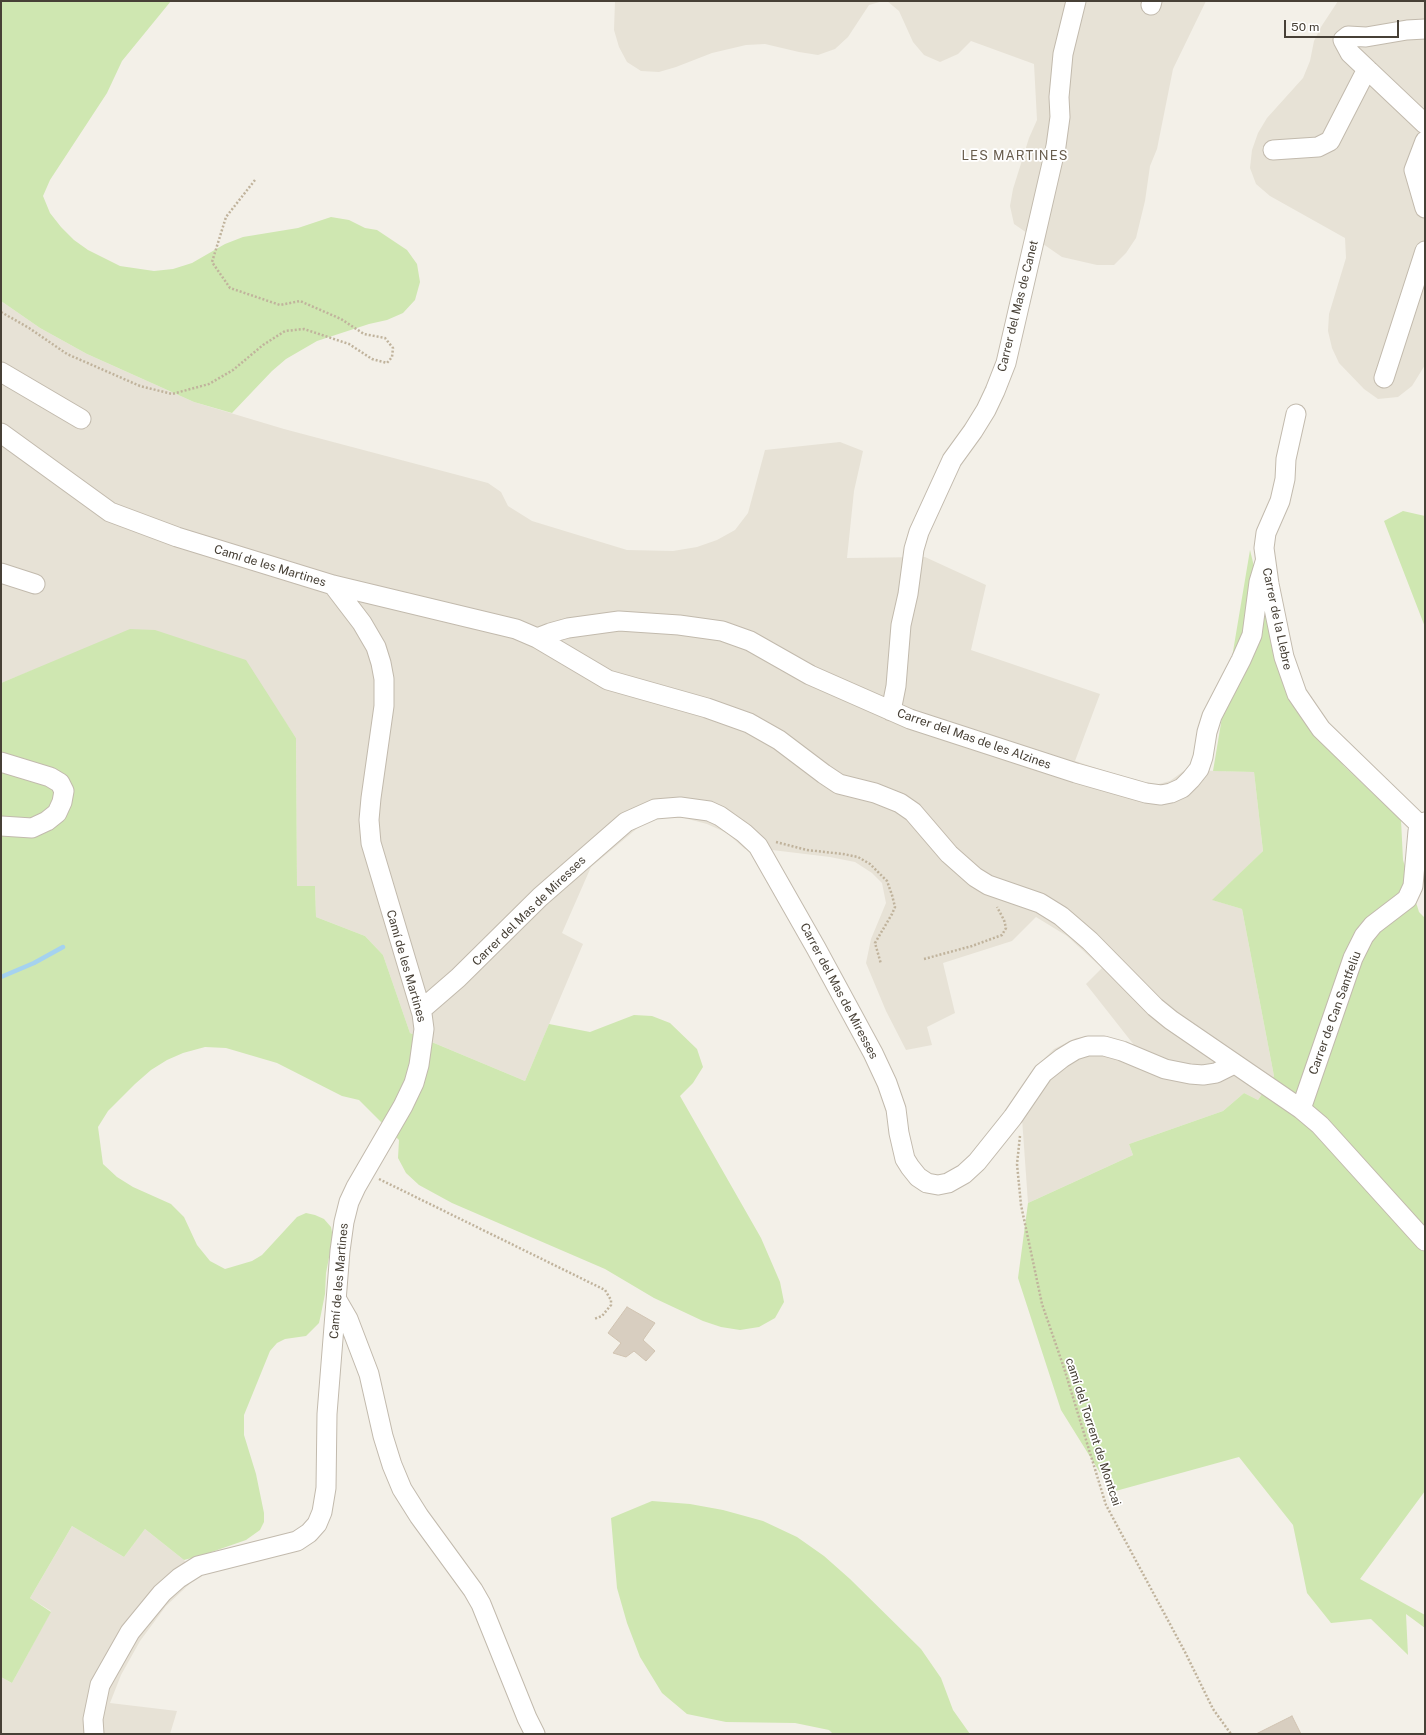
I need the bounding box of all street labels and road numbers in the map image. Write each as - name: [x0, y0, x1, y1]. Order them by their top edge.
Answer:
- street label: Carrer del Mas de Canet: [995, 239, 1041, 373]
- street label: Camí de les Martines: [212, 542, 328, 590]
- street label: Carrer de la Llebre: [1259, 567, 1295, 671]
- street label: Carrer del Mas de les Alzines: [895, 706, 1053, 772]
- street label: Carrer del Mas de Miresses: [469, 853, 589, 969]
- street label: Camí de les Martines: [383, 908, 429, 1024]
- street label: Carrer del Mas de Miresses: [797, 921, 881, 1061]
- street label: Carrer de Can Santfeliu: [1306, 949, 1364, 1077]
- street label: Camí de les Martines: [327, 1223, 351, 1339]
- street label: camí del Torrent de Montcai: [1062, 1356, 1124, 1508]

